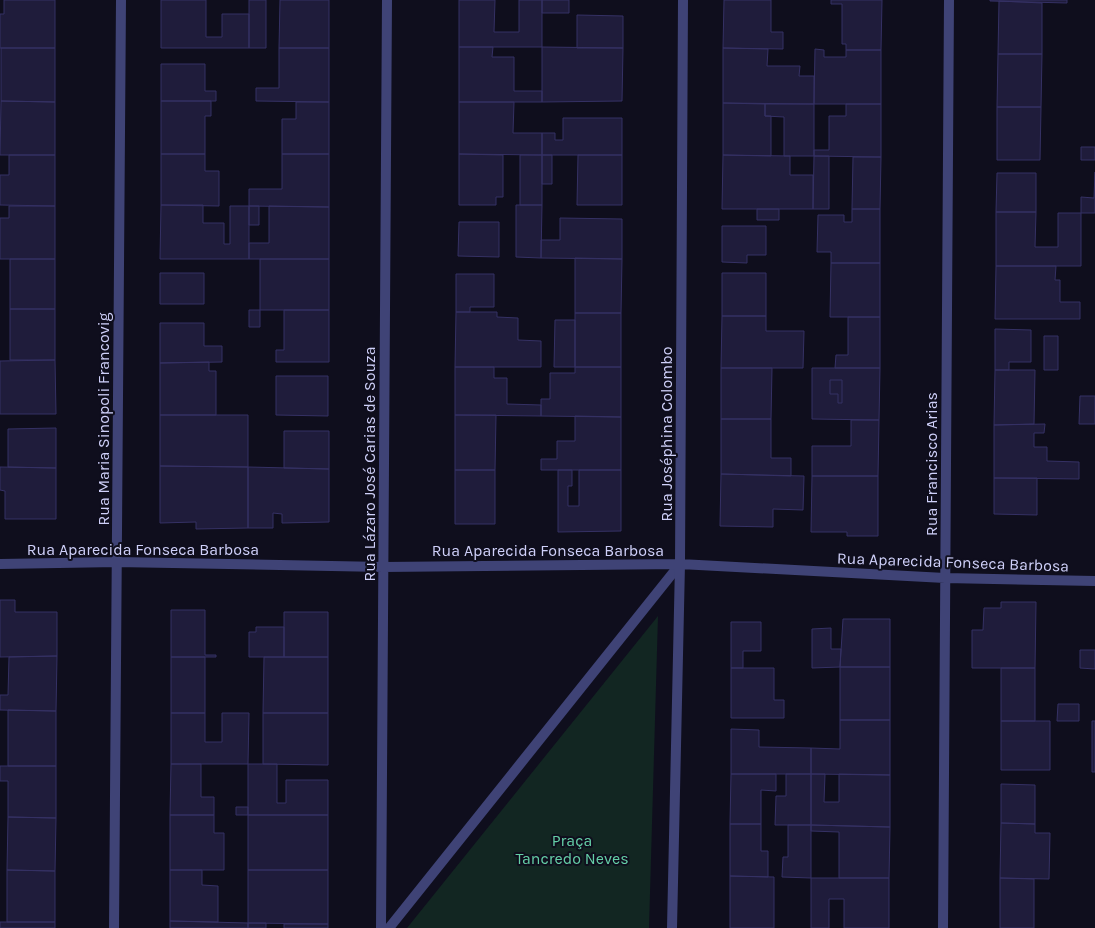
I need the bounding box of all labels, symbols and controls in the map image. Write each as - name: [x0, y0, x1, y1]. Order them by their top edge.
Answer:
- street label: Rua Maria Sinopoli Francovig: [94, 312, 113, 526]
- street label: Rua Lázaro José Carias de Souza: [360, 347, 379, 581]
- street label: Rua Joséphina Colombo: [657, 347, 676, 521]
- street label: Rua Francisco Arias: [922, 392, 941, 536]
- street label: Rua Aparecida Fonseca Barbosa: [27, 540, 259, 559]
- street label: Rua Aparecida Fonseca Barbosa: [432, 541, 664, 560]
- street label: Rua Aparecida Fonseca Barbosa: [837, 548, 1069, 576]
- park label: Praça Tancredo Neves: [515, 831, 629, 868]

